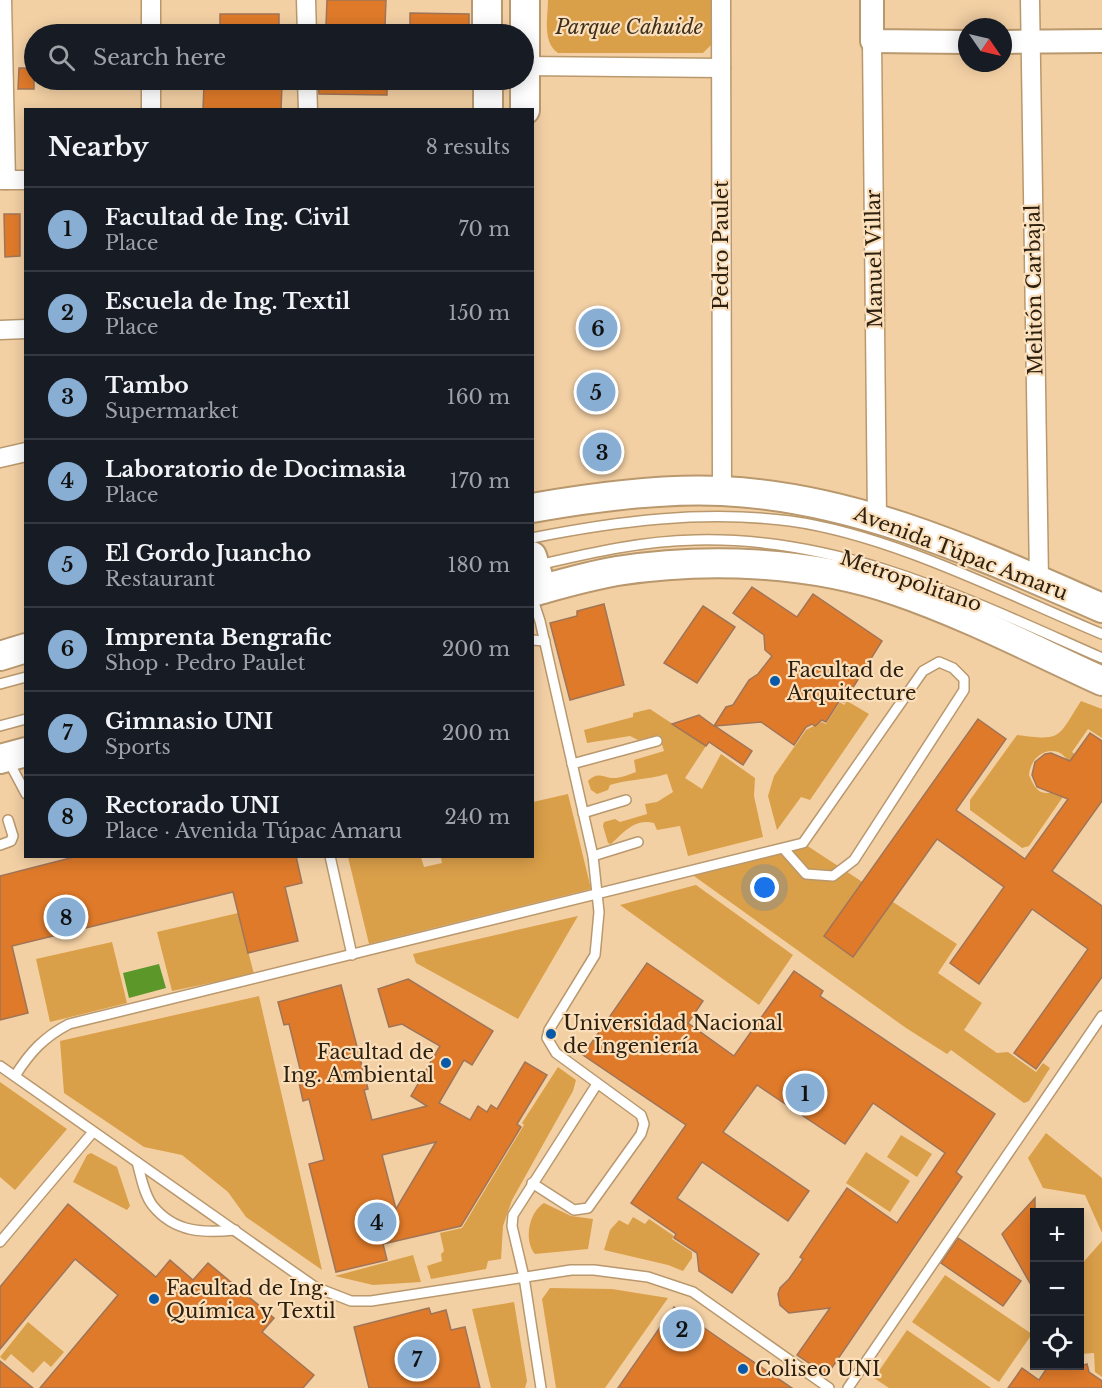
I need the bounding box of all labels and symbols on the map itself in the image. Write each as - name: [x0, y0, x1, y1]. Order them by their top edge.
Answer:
- park label: Parque Cahuide: [554, 15, 703, 39]
- north arrow: [958, 18, 1012, 72]
- street label: Pedro Paulet: [709, 180, 733, 310]
- street label: Manuel Villar: [861, 189, 887, 329]
- street label: Melitón Carbajal: [1021, 204, 1047, 376]
- pin: 6: [578, 306, 618, 350]
- pin: 5: [576, 370, 616, 414]
- pin: 3: [582, 430, 622, 474]
- street label: Avenida Túpac Amaru: [850, 501, 1071, 605]
- street label: Metropolitano: [837, 546, 985, 616]
- place label: Facultad de Arquitecture: [786, 658, 917, 705]
- marker: Facultad de Arquitecture: [768, 674, 782, 688]
- your location: [750, 873, 779, 902]
- pin: 8: [46, 894, 86, 940]
- place label: Universidad Nacional de Ingeniería: [563, 1011, 783, 1058]
- marker: Universidad Nacional de Ingeniería: [544, 1027, 558, 1041]
- place label: Facultad de Ing. Ambiental: [283, 1040, 434, 1087]
- marker: Facultad de Ing. Ambiental: [439, 1056, 453, 1070]
- pin: 1: [786, 1070, 824, 1116]
- pin: 4: [358, 1200, 397, 1244]
- place label: Facultad de Ing. Química y Textil: [166, 1276, 336, 1323]
- marker: Facultad de Ing. Química y Textil: [147, 1292, 161, 1306]
- pin: 2: [662, 1306, 702, 1352]
- pin: 7: [398, 1336, 436, 1382]
- place label: Coliseo UNI: [755, 1357, 880, 1381]
- marker: Coliseo UNI: [736, 1362, 750, 1376]

